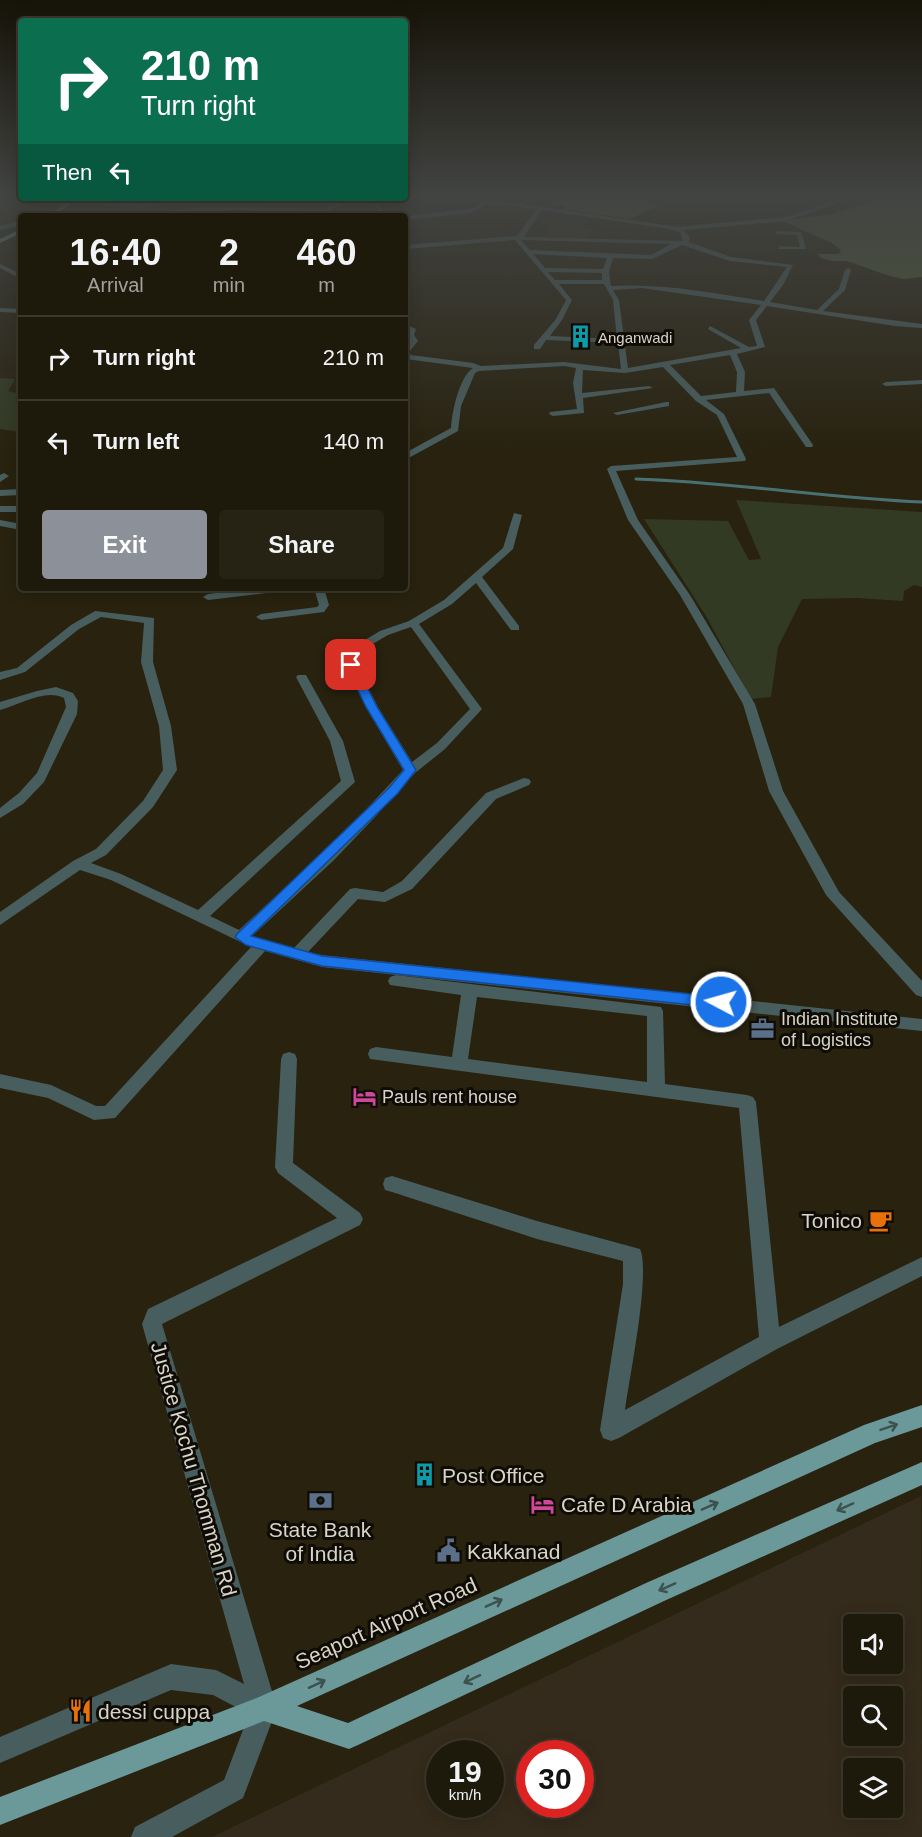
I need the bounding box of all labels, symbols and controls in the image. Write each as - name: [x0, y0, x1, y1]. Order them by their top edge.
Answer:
- icon: right: [42, 42, 120, 120]
- text: 210 m: [141, 42, 260, 89]
- text: Turn right: [141, 91, 256, 121]
- icon: left: [104, 156, 137, 189]
- text: Then: [42, 160, 92, 185]
- text: 16:40: [69, 232, 161, 273]
- text: 2: [219, 232, 239, 273]
- text: 460: [296, 232, 357, 273]
- text: Arrival: [87, 274, 144, 296]
- text: min: [213, 274, 245, 296]
- text: m: [318, 274, 335, 296]
- building icon: Anganwadi: [567, 324, 593, 350]
- place label: Anganwadi: [598, 329, 672, 346]
- icon: right: [42, 342, 75, 375]
- text: Turn right: [93, 345, 195, 370]
- text: 210 m: [323, 345, 384, 370]
- icon: left: [42, 426, 75, 459]
- text: Turn left: [93, 429, 179, 454]
- text: 140 m: [323, 429, 384, 454]
- button: Exit: [42, 510, 207, 579]
- button: Share: [219, 510, 384, 579]
- pin: [325, 639, 376, 690]
- icon: arrive: [334, 648, 367, 681]
- position arrow: [689, 970, 753, 1034]
- place label: Indian Institute of Logistics: [781, 1009, 898, 1050]
- office icon: Indian Institute of Logistics: [750, 1016, 776, 1042]
- hotel icon: Pauls rent house: [351, 1084, 377, 1110]
- place label: Pauls rent house: [382, 1087, 517, 1107]
- cafe icon: Tonico: [867, 1207, 893, 1233]
- place label: Tonico: [801, 1209, 862, 1232]
- street label: Justice Kochu Thomman Rd: [147, 1339, 241, 1599]
- one-way arrow: [879, 1421, 898, 1432]
- building icon: Post Office: [411, 1462, 437, 1488]
- place label: Post Office: [442, 1464, 544, 1487]
- bank icon: State Bank of India: [307, 1488, 333, 1514]
- hotel icon: Cafe D Arabia: [530, 1491, 556, 1517]
- place label: Cafe D Arabia: [561, 1493, 692, 1516]
- one-way arrow: [701, 1499, 719, 1511]
- one-way arrow: [837, 1501, 855, 1513]
- place label: State Bank of India: [269, 1518, 372, 1565]
- public building icon: Kakkanad: [436, 1538, 462, 1564]
- place label: Kakkanad: [467, 1540, 560, 1563]
- street label: Seaport Airport Road: [292, 1573, 480, 1673]
- one-way arrow: [659, 1582, 677, 1593]
- one-way arrow: [485, 1597, 503, 1608]
- map controls: [843, 1614, 903, 1818]
- button: sound: [843, 1614, 903, 1674]
- one-way arrow: [463, 1673, 481, 1685]
- one-way arrow: [307, 1677, 325, 1689]
- button: search: [843, 1686, 903, 1746]
- restaurant icon: dessi cuppa: [67, 1698, 93, 1724]
- place label: dessi cuppa: [98, 1700, 210, 1723]
- speed limit sign: 30: [516, 1740, 594, 1818]
- text: 19: [448, 1755, 482, 1788]
- button: layers: [843, 1758, 903, 1818]
- text: km/h: [449, 1786, 481, 1803]

